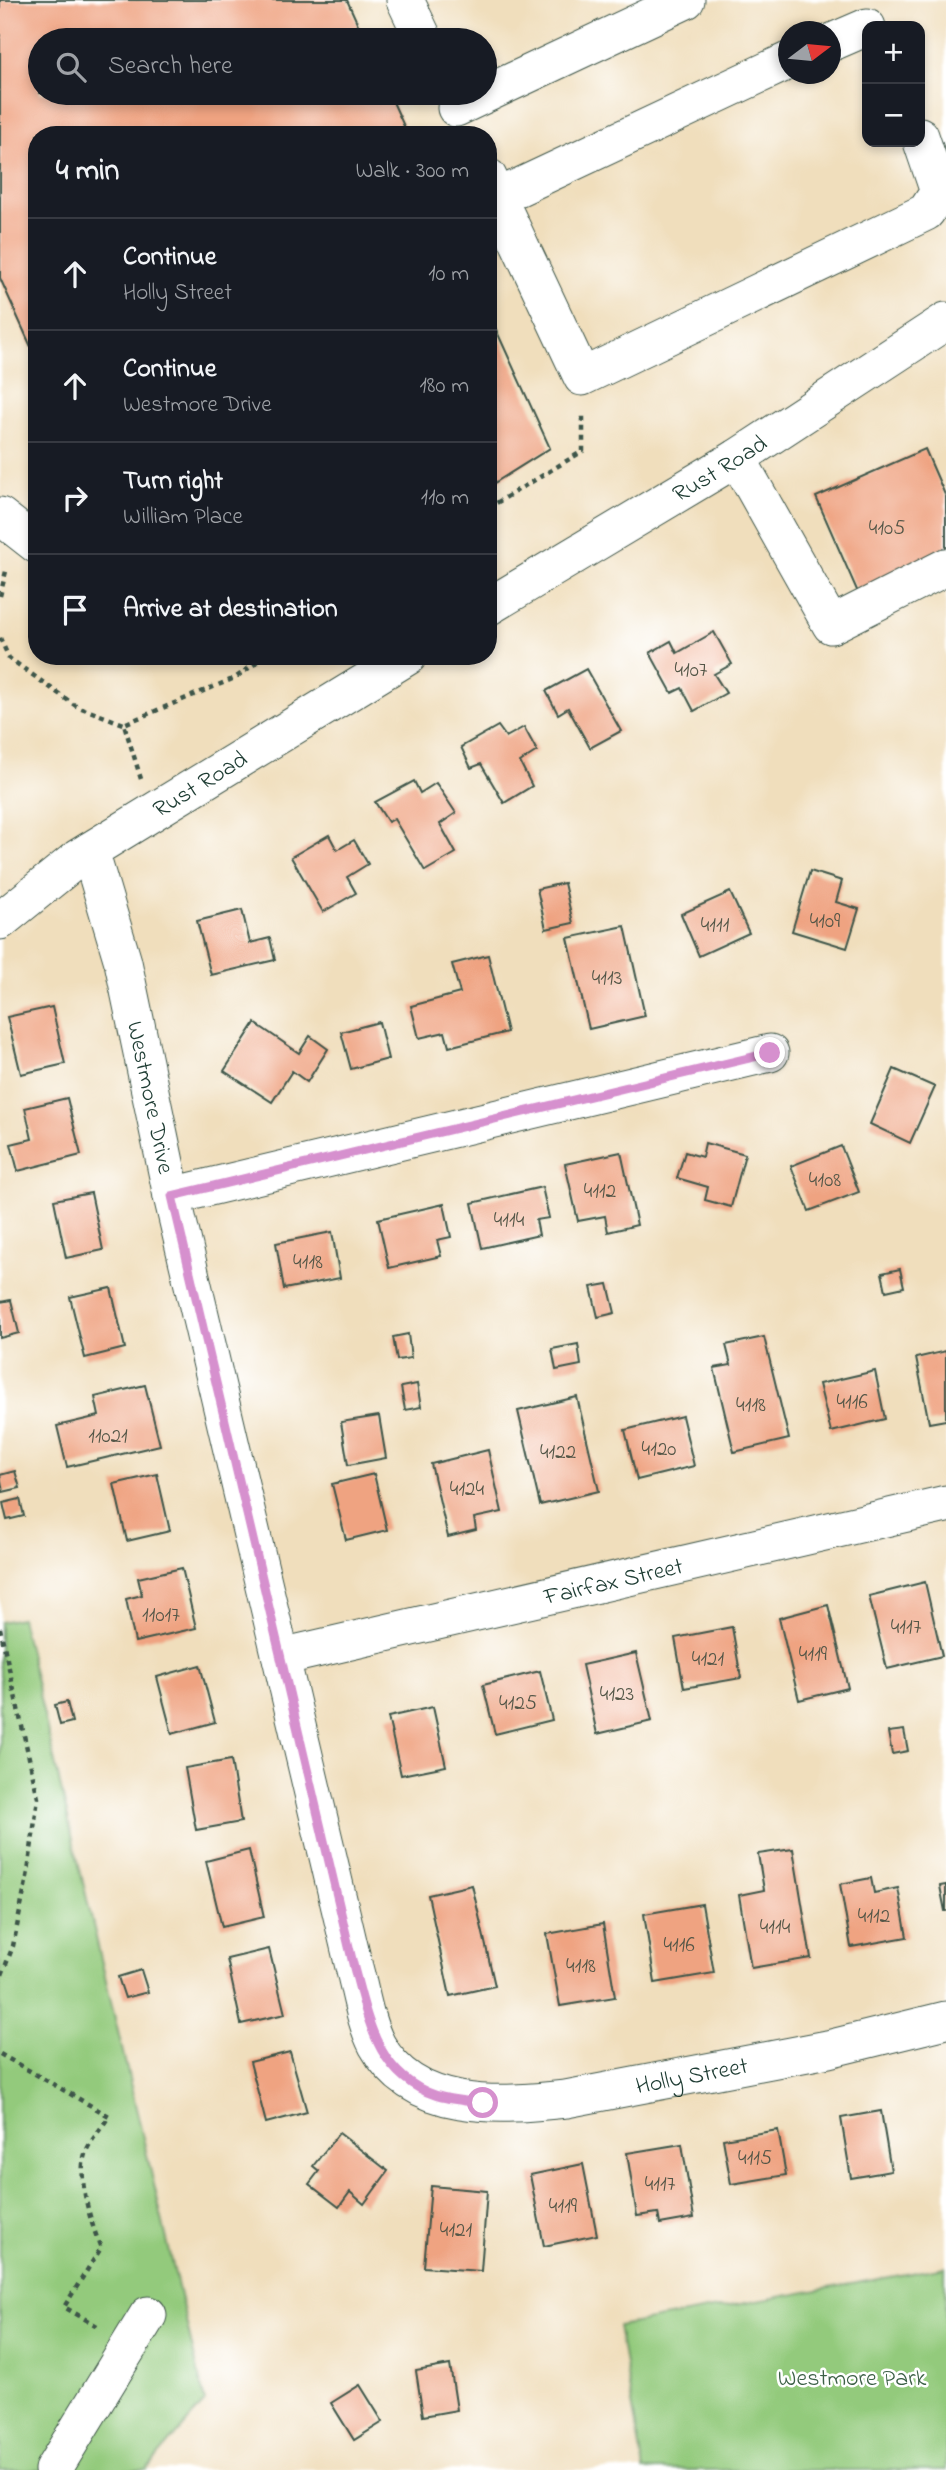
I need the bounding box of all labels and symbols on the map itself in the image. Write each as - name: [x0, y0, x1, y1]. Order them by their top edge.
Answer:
- north arrow: [778, 21, 841, 84]
- street label: Rust Road: [667, 427, 776, 513]
- house number: 4105: [869, 514, 905, 544]
- house number: 4107: [674, 656, 708, 686]
- street label: Rust Road: [147, 743, 256, 828]
- house number: 4109: [810, 907, 841, 937]
- house number: 4111: [701, 911, 730, 941]
- house number: 4113: [592, 964, 622, 994]
- street label: Westmore Drive: [116, 1018, 182, 1178]
- route end: [754, 1037, 785, 1068]
- house number: 4108: [809, 1166, 841, 1196]
- house number: 4112: [584, 1177, 616, 1207]
- house number: 4114: [494, 1206, 525, 1236]
- house number: 4118: [293, 1248, 323, 1278]
- house number: 4116: [836, 1388, 868, 1418]
- house number: 4118: [736, 1391, 766, 1421]
- house number: 11021: [88, 1422, 128, 1452]
- house number: 4120: [642, 1435, 676, 1465]
- house number: 4122: [540, 1438, 576, 1468]
- house number: 4124: [450, 1475, 485, 1505]
- street label: Fairfax Street: [540, 1550, 687, 1616]
- house number: 11017: [142, 1601, 180, 1631]
- house number: 4117: [891, 1613, 922, 1643]
- house number: 4119: [799, 1640, 828, 1670]
- house number: 4121: [692, 1645, 725, 1675]
- house number: 4123: [600, 1680, 634, 1710]
- house number: 4125: [499, 1689, 537, 1719]
- house number: 4112: [858, 1902, 890, 1932]
- house number: 4114: [760, 1913, 791, 1943]
- house number: 4116: [663, 1931, 695, 1961]
- house number: 4118: [566, 1952, 596, 1982]
- street label: Holly Street: [633, 2050, 751, 2105]
- route start: [467, 2087, 498, 2118]
- house number: 4115: [738, 2144, 772, 2174]
- house number: 4117: [645, 2170, 676, 2200]
- house number: 4119: [549, 2192, 578, 2222]
- house number: 4121: [440, 2216, 473, 2246]
- park label: Westmore Park: [778, 2362, 927, 2397]

